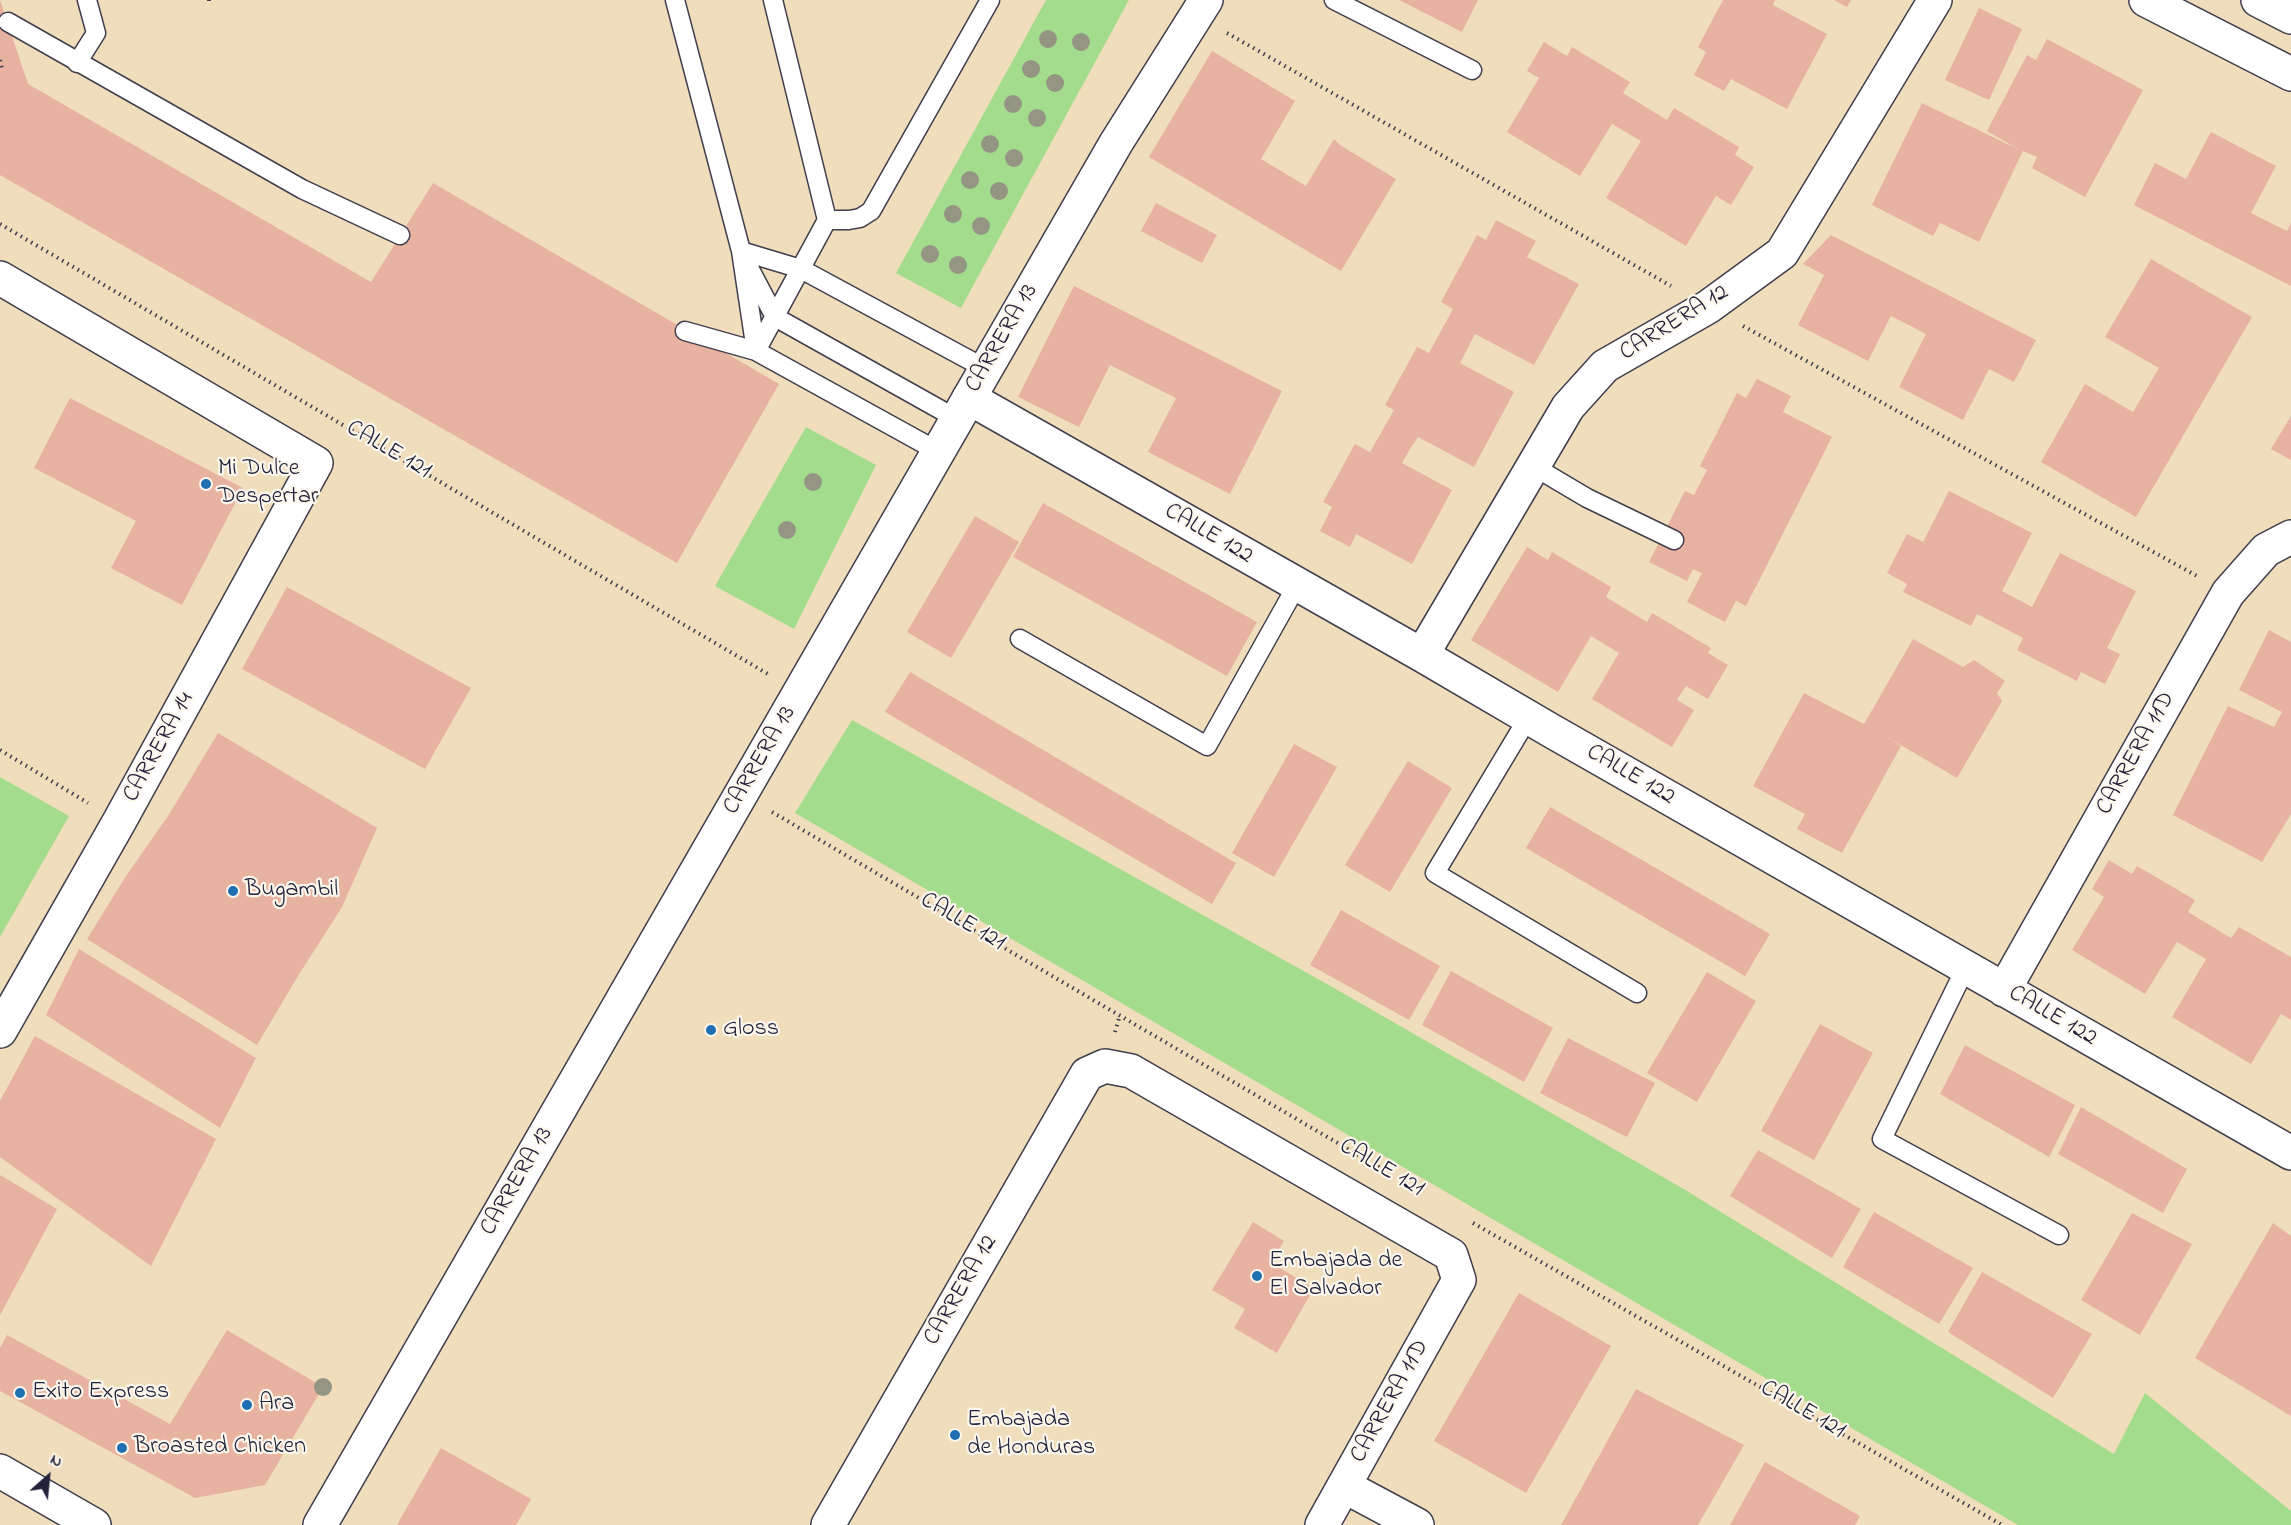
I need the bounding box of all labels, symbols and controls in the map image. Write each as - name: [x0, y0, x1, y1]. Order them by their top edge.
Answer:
- street label: CARRERA 12: [1615, 279, 1735, 369]
- street label: CARRERA 13: [960, 280, 1046, 398]
- street label: CALLE 121: [340, 415, 436, 487]
- place label: Mi Dulce Despertar: [218, 456, 318, 512]
- marker: Mi Dulce Despertar: [199, 477, 213, 491]
- street label: CALLE 122: [1158, 498, 1258, 572]
- street label: CARRERA 14: [118, 688, 202, 808]
- street label: CARRERA 11D: [2091, 688, 2183, 820]
- street label: CARRERA 13: [718, 702, 804, 820]
- street label: CALLE 122: [1580, 739, 1680, 813]
- place label: Bugambil: [245, 877, 338, 905]
- marker: Bugambil: [226, 884, 240, 898]
- street label: CALLE 121: [914, 887, 1010, 959]
- street label: CALLE 122: [2002, 980, 2102, 1054]
- place label: Gloss: [723, 1016, 779, 1044]
- marker: Gloss: [704, 1023, 718, 1037]
- street label: CARRERA 13: [475, 1123, 561, 1241]
- street label: CALLE 121: [1333, 1133, 1429, 1205]
- street label: CARRERA 12: [919, 1231, 1005, 1351]
- place label: Embajada de El Salvador: [1269, 1248, 1402, 1304]
- marker: Embajada de El Salvador: [1250, 1269, 1264, 1283]
- street label: CARRERA 11D: [1345, 1336, 1437, 1468]
- street label: CALLE 121: [1754, 1375, 1850, 1447]
- place label: Exito Express: [32, 1379, 169, 1407]
- marker: Exito Express: [13, 1386, 27, 1400]
- place label: Ara: [259, 1391, 294, 1419]
- marker: Ara: [240, 1398, 254, 1412]
- place label: Embajada de Honduras: [967, 1407, 1095, 1463]
- marker: Embajada de Honduras: [948, 1428, 962, 1442]
- place label: Broasted Chicken: [134, 1434, 306, 1462]
- marker: Broasted Chicken: [115, 1441, 129, 1455]
- north arrow: [18, 1447, 78, 1507]
- text: N: [46, 1448, 66, 1474]

